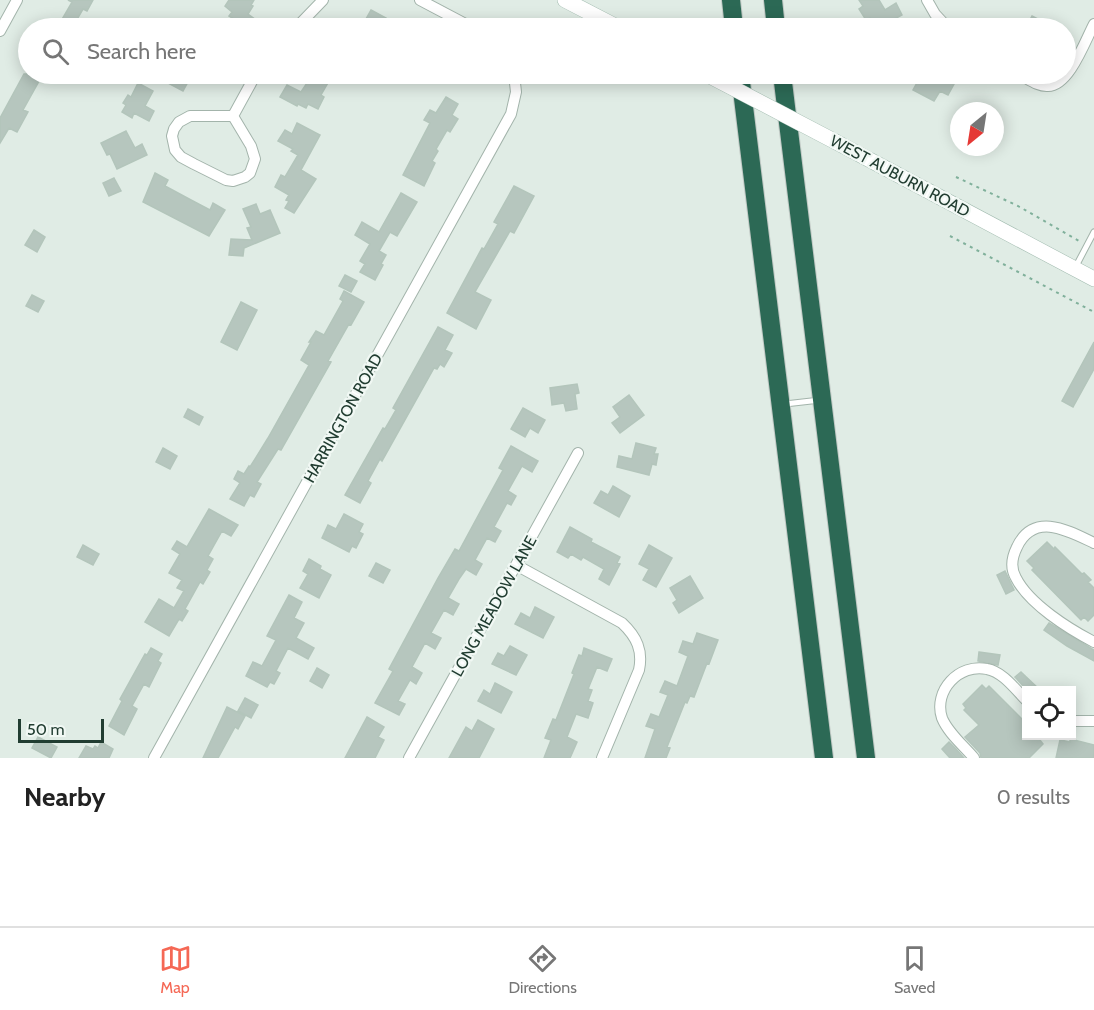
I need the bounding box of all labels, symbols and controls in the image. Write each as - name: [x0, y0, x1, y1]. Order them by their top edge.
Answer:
- search box: [18, 18, 1076, 84]
- icon: search: [39, 35, 72, 68]
- text: Search here: [87, 38, 196, 65]
- north arrow: [950, 102, 1004, 156]
- street label: WEST AUBURN ROAD: [827, 131, 973, 221]
- street label: HARRINGTON ROAD: [300, 350, 386, 486]
- street label: LONG MEADOW LANE: [447, 532, 541, 680]
- map controls: [1022, 686, 1076, 740]
- button: locate: [1022, 686, 1076, 740]
- scale bar: [18, 716, 104, 744]
- text: 50 m: [27, 720, 64, 739]
- text: Nearby: [24, 781, 105, 813]
- text: 0 results: [997, 785, 1070, 809]
- tab: Map: [159, 942, 192, 997]
- tab: Directions: [509, 942, 577, 997]
- tab: Saved: [894, 942, 935, 997]

